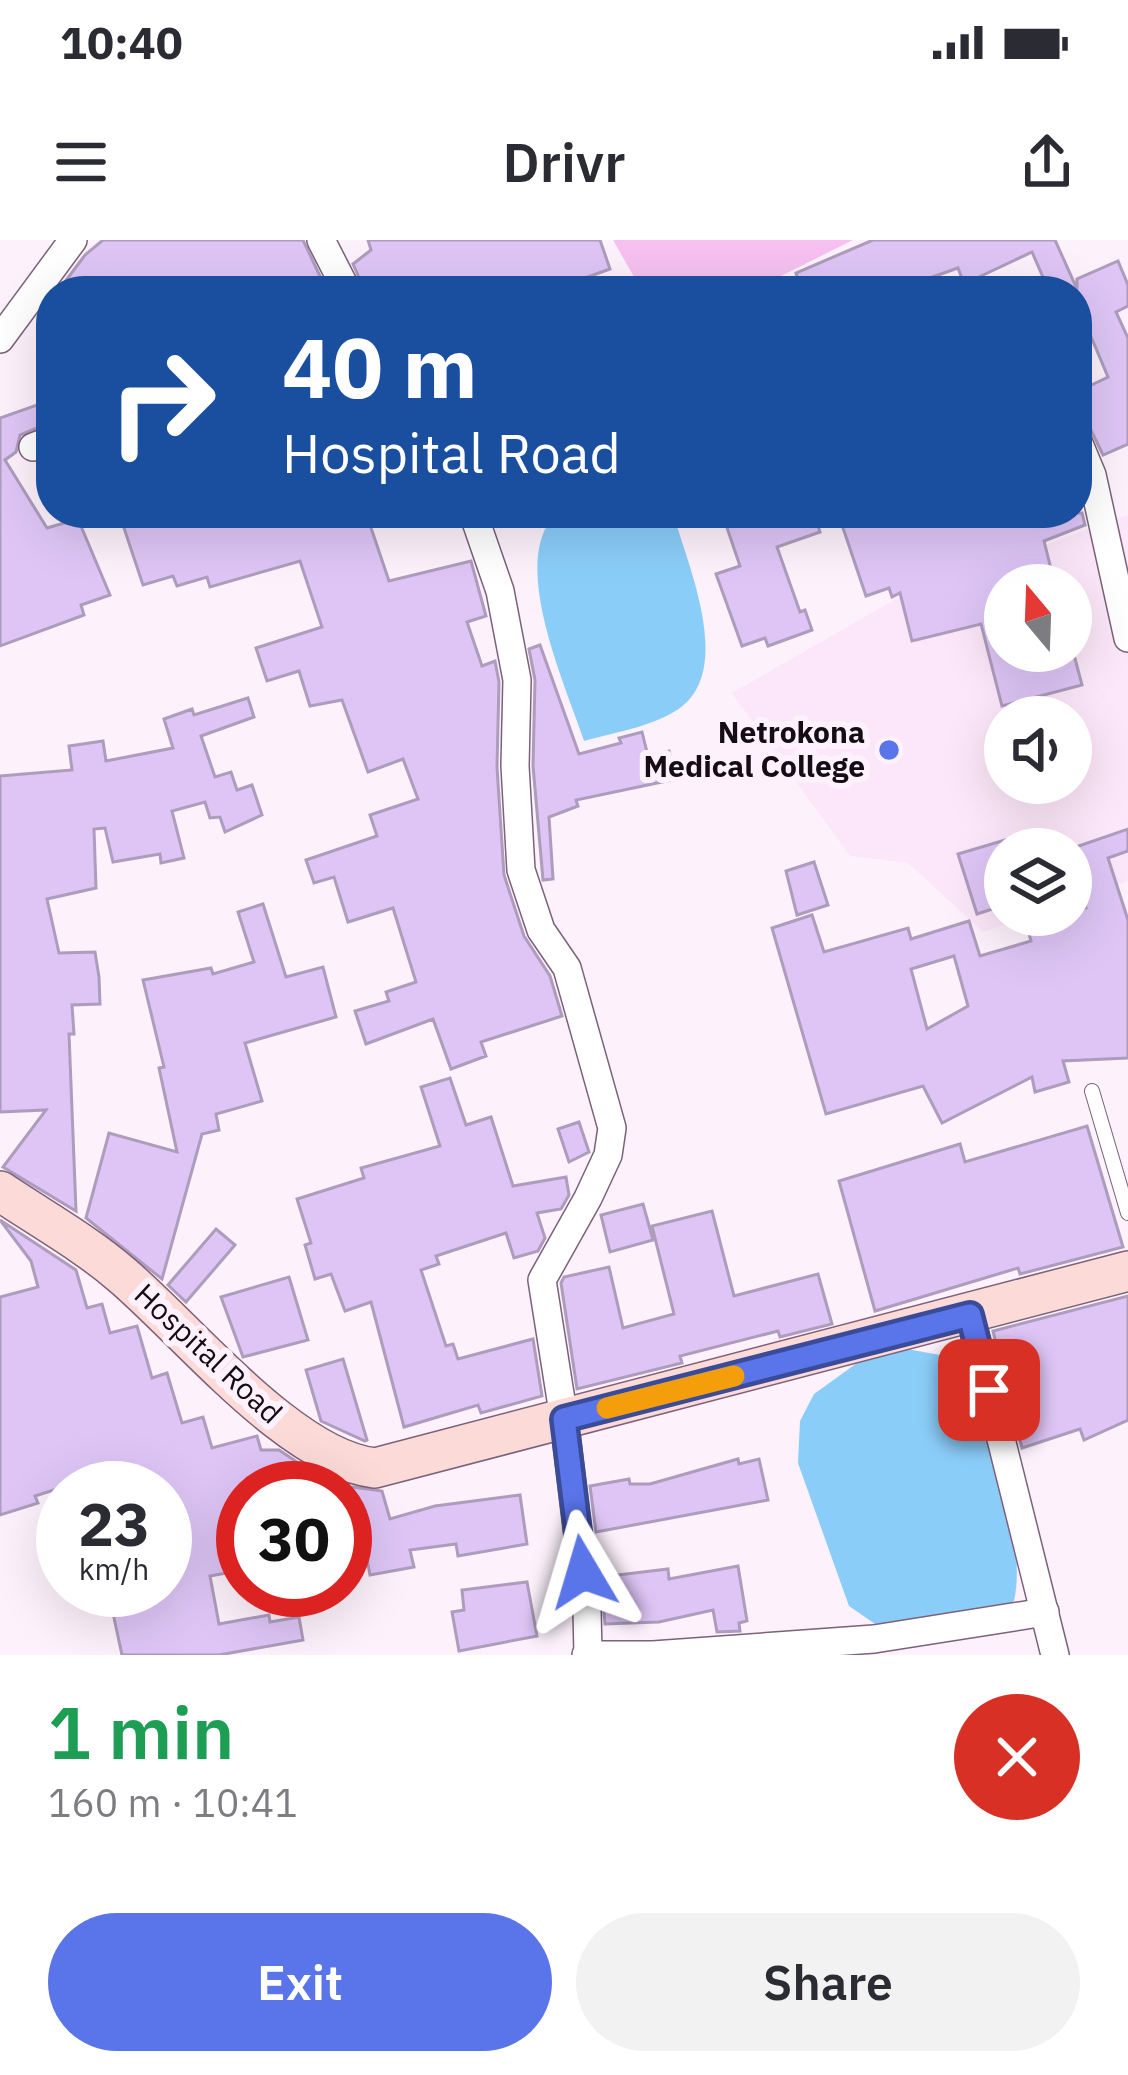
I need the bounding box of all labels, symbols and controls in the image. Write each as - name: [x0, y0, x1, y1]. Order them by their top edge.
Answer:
- text: 10:40: [60, 13, 183, 71]
- text: Drivr: [503, 127, 625, 197]
- icon: menu: [48, 129, 114, 195]
- icon: share: [1014, 129, 1080, 195]
- text: 40 m: [282, 312, 478, 421]
- icon: right: [84, 324, 240, 480]
- text: Hospital Road: [282, 418, 621, 488]
- north arrow: [984, 564, 1092, 672]
- map controls: [984, 564, 1092, 936]
- button: sound: [984, 696, 1092, 804]
- place label: Netrokona Medical College: [644, 712, 865, 785]
- marker: Netrokona Medical College: [876, 737, 902, 763]
- button: layers: [984, 828, 1092, 936]
- street label: Hospital Road: [127, 1274, 291, 1431]
- pin: [938, 1339, 1040, 1441]
- icon: arrive: [956, 1357, 1022, 1423]
- speed limit sign: 30: [216, 1461, 372, 1617]
- text: 23: [78, 1484, 150, 1563]
- position arrow: [520, 1509, 646, 1635]
- text: km/h: [79, 1549, 149, 1588]
- text: 1 min: [48, 1685, 234, 1779]
- button: close: [954, 1694, 1080, 1820]
- text: 160 m · 10:41: [48, 1777, 298, 1828]
- button: Exit: [48, 1913, 552, 2051]
- button: Share: [576, 1913, 1080, 2051]

